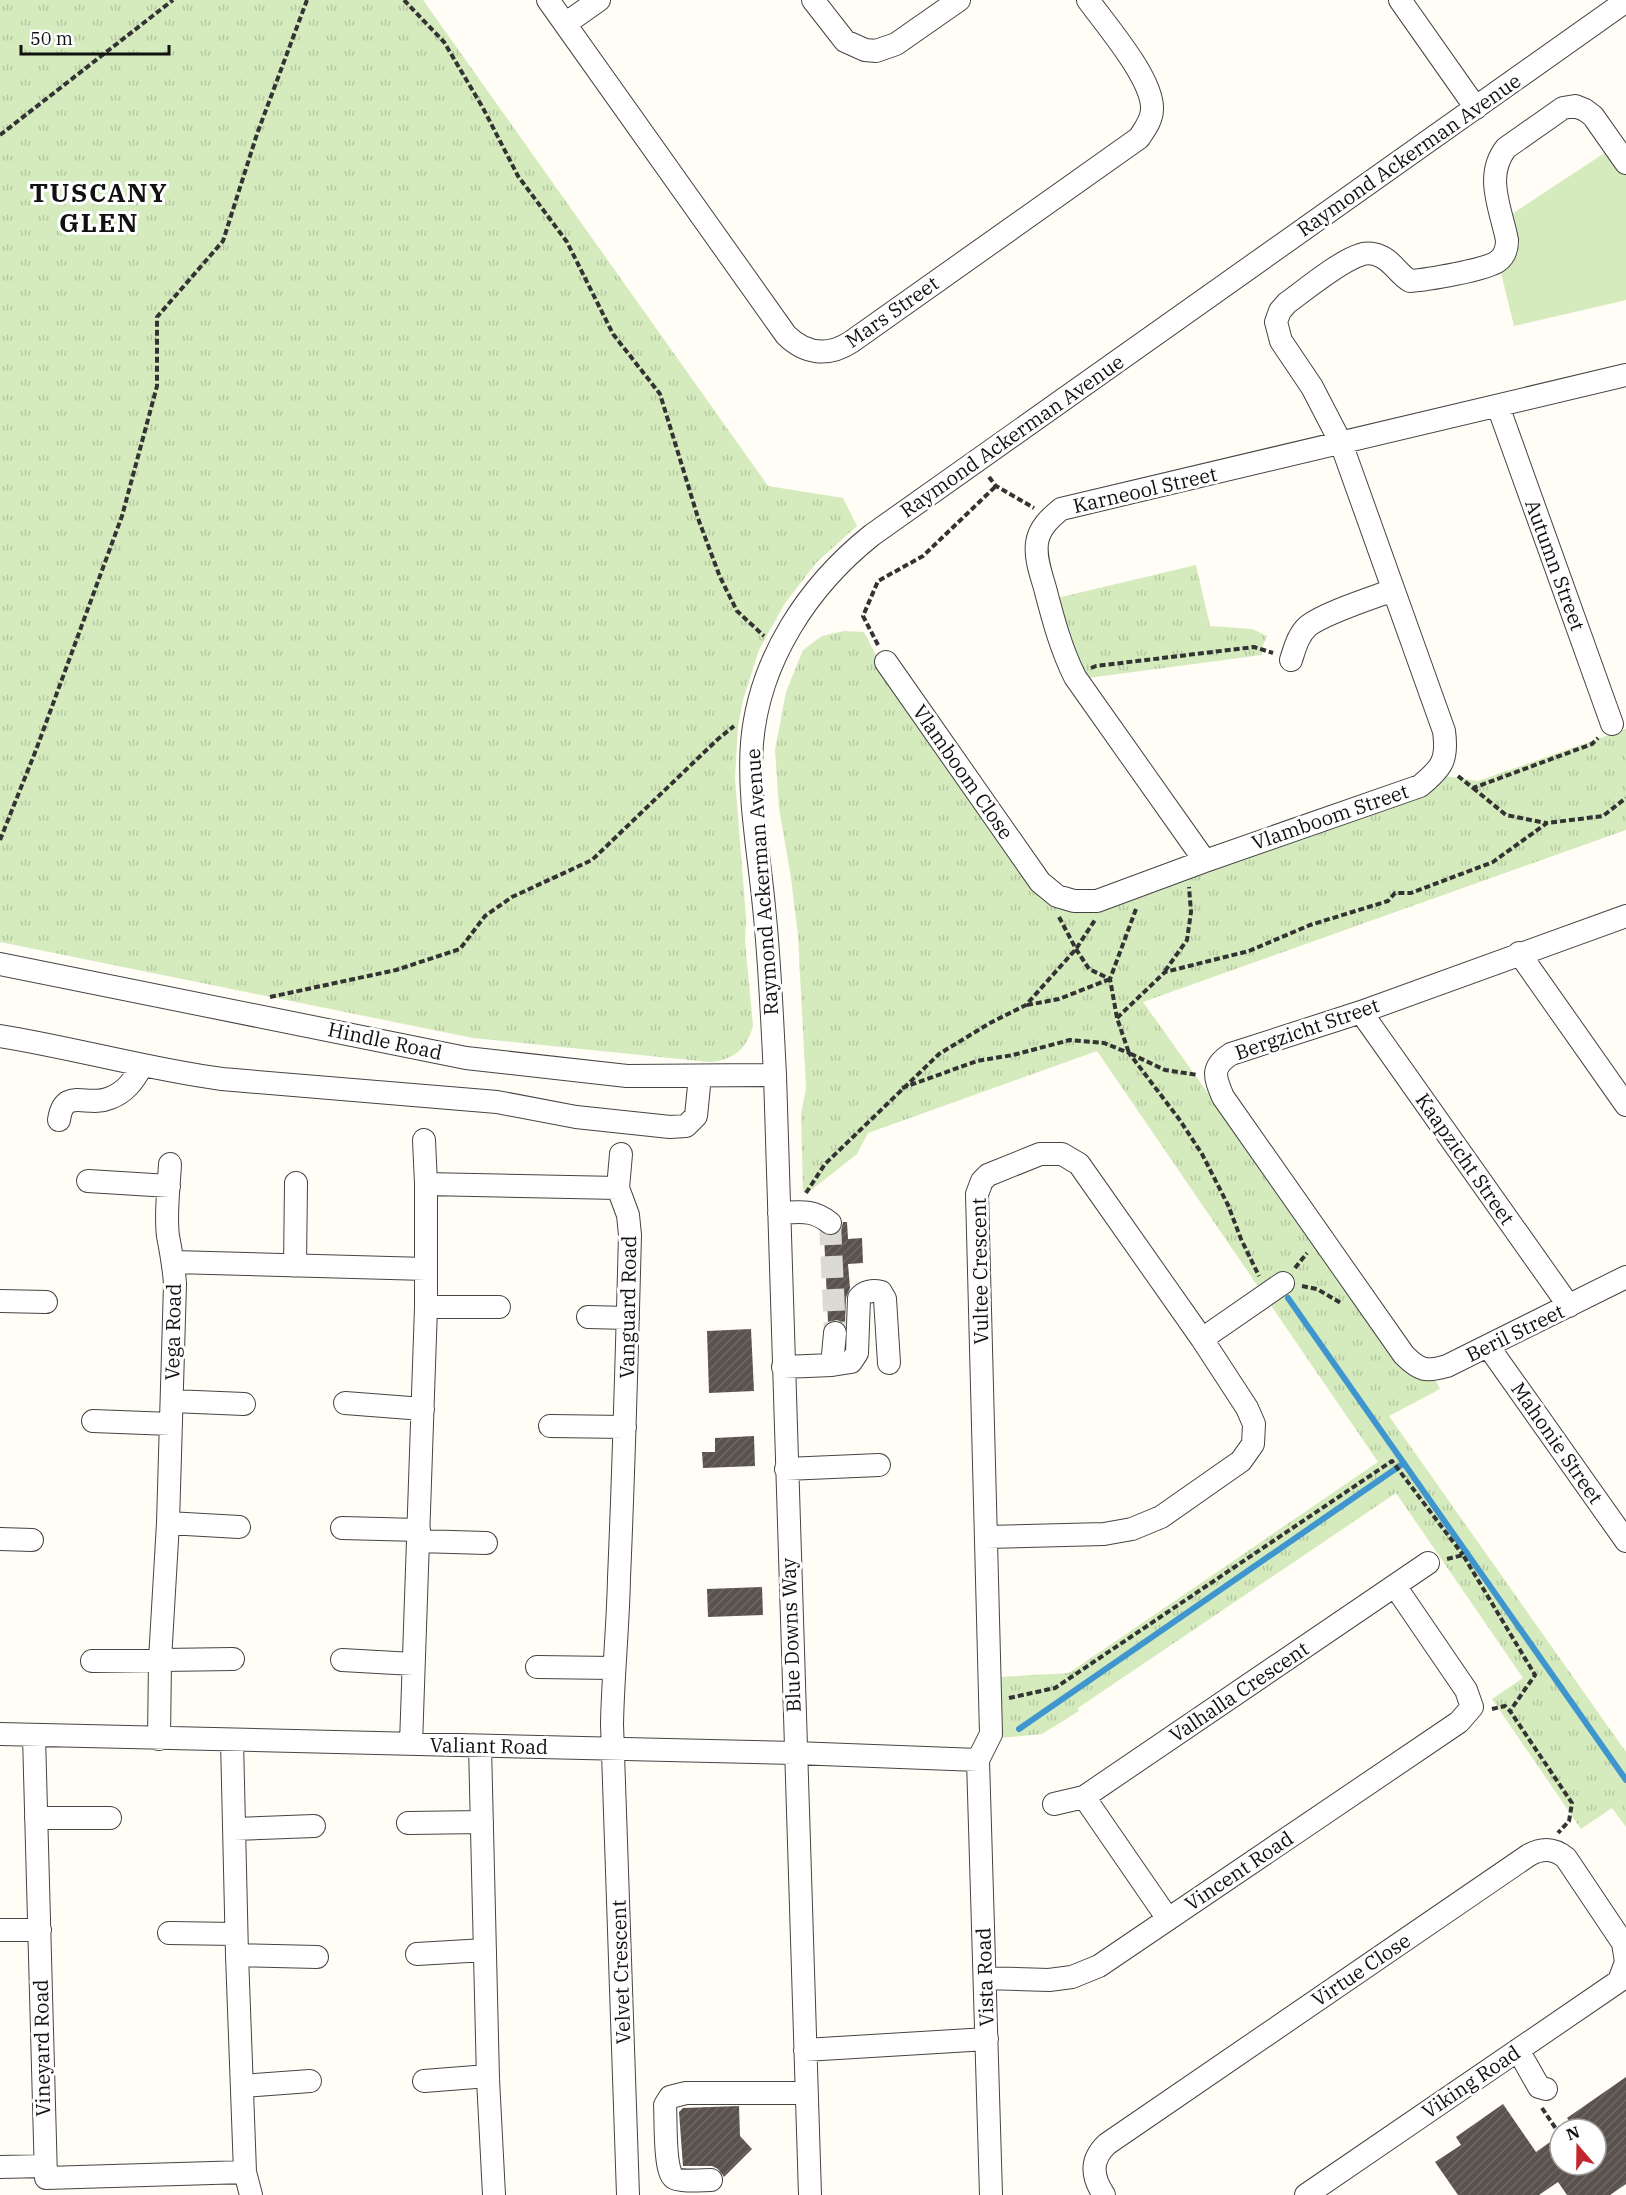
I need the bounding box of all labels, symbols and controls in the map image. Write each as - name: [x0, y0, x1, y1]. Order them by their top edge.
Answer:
- scale bar: [21, 18, 170, 56]
- text: 50 m: [30, 27, 73, 50]
- street label: Raymond Ackerman Avenue: [1291, 67, 1526, 242]
- district label: TUSCANY GLEN: [30, 175, 168, 239]
- street label: Mars Street: [840, 270, 944, 354]
- street label: Raymond Ackerman Avenue: [894, 348, 1129, 523]
- street label: Karneool Street: [1070, 460, 1219, 519]
- street label: Autumn Street: [1519, 495, 1592, 634]
- street label: Vlamboom Close: [907, 699, 1020, 844]
- street label: Raymond Ackerman Avenue: [739, 748, 784, 1016]
- street label: Vlamboom Street: [1248, 777, 1412, 856]
- street label: Bergzicht Street: [1231, 991, 1383, 1066]
- street label: Hindle Road: [326, 1015, 445, 1066]
- street label: Kaapzicht Street: [1410, 1088, 1521, 1230]
- street label: Vultee Crescent: [965, 1197, 994, 1345]
- street label: Vanguard Road: [613, 1235, 642, 1379]
- street label: Vega Road: [158, 1283, 187, 1381]
- street label: Beril Street: [1461, 1297, 1568, 1368]
- street label: Mahonie Street: [1505, 1377, 1609, 1509]
- street label: Blue Downs Way: [774, 1557, 807, 1713]
- street label: Valhalla Crescent: [1164, 1635, 1314, 1748]
- street label: Valiant Road: [430, 1731, 548, 1760]
- street label: Vincent Road: [1179, 1824, 1298, 1917]
- street label: Velvet Crescent: [604, 1899, 637, 2045]
- street label: Vista Road: [969, 1927, 1000, 2027]
- street label: Virtue Close: [1306, 1927, 1415, 2013]
- street label: Vineyard Road: [27, 1979, 56, 2117]
- street label: Viking Road: [1416, 2039, 1525, 2124]
- north arrow: [1548, 2117, 1608, 2177]
- text: N: [1564, 2121, 1582, 2144]

